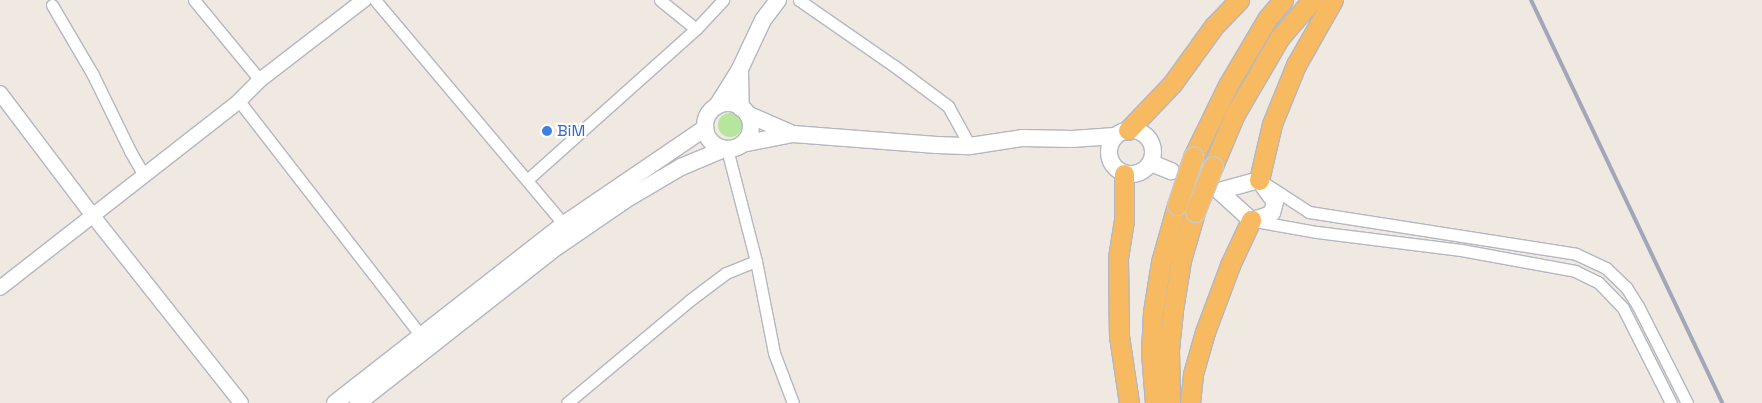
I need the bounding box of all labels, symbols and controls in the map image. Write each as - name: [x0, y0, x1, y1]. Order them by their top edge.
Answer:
- place label: BiM: [557, 121, 585, 141]
- marker: BiM: [541, 125, 553, 137]

